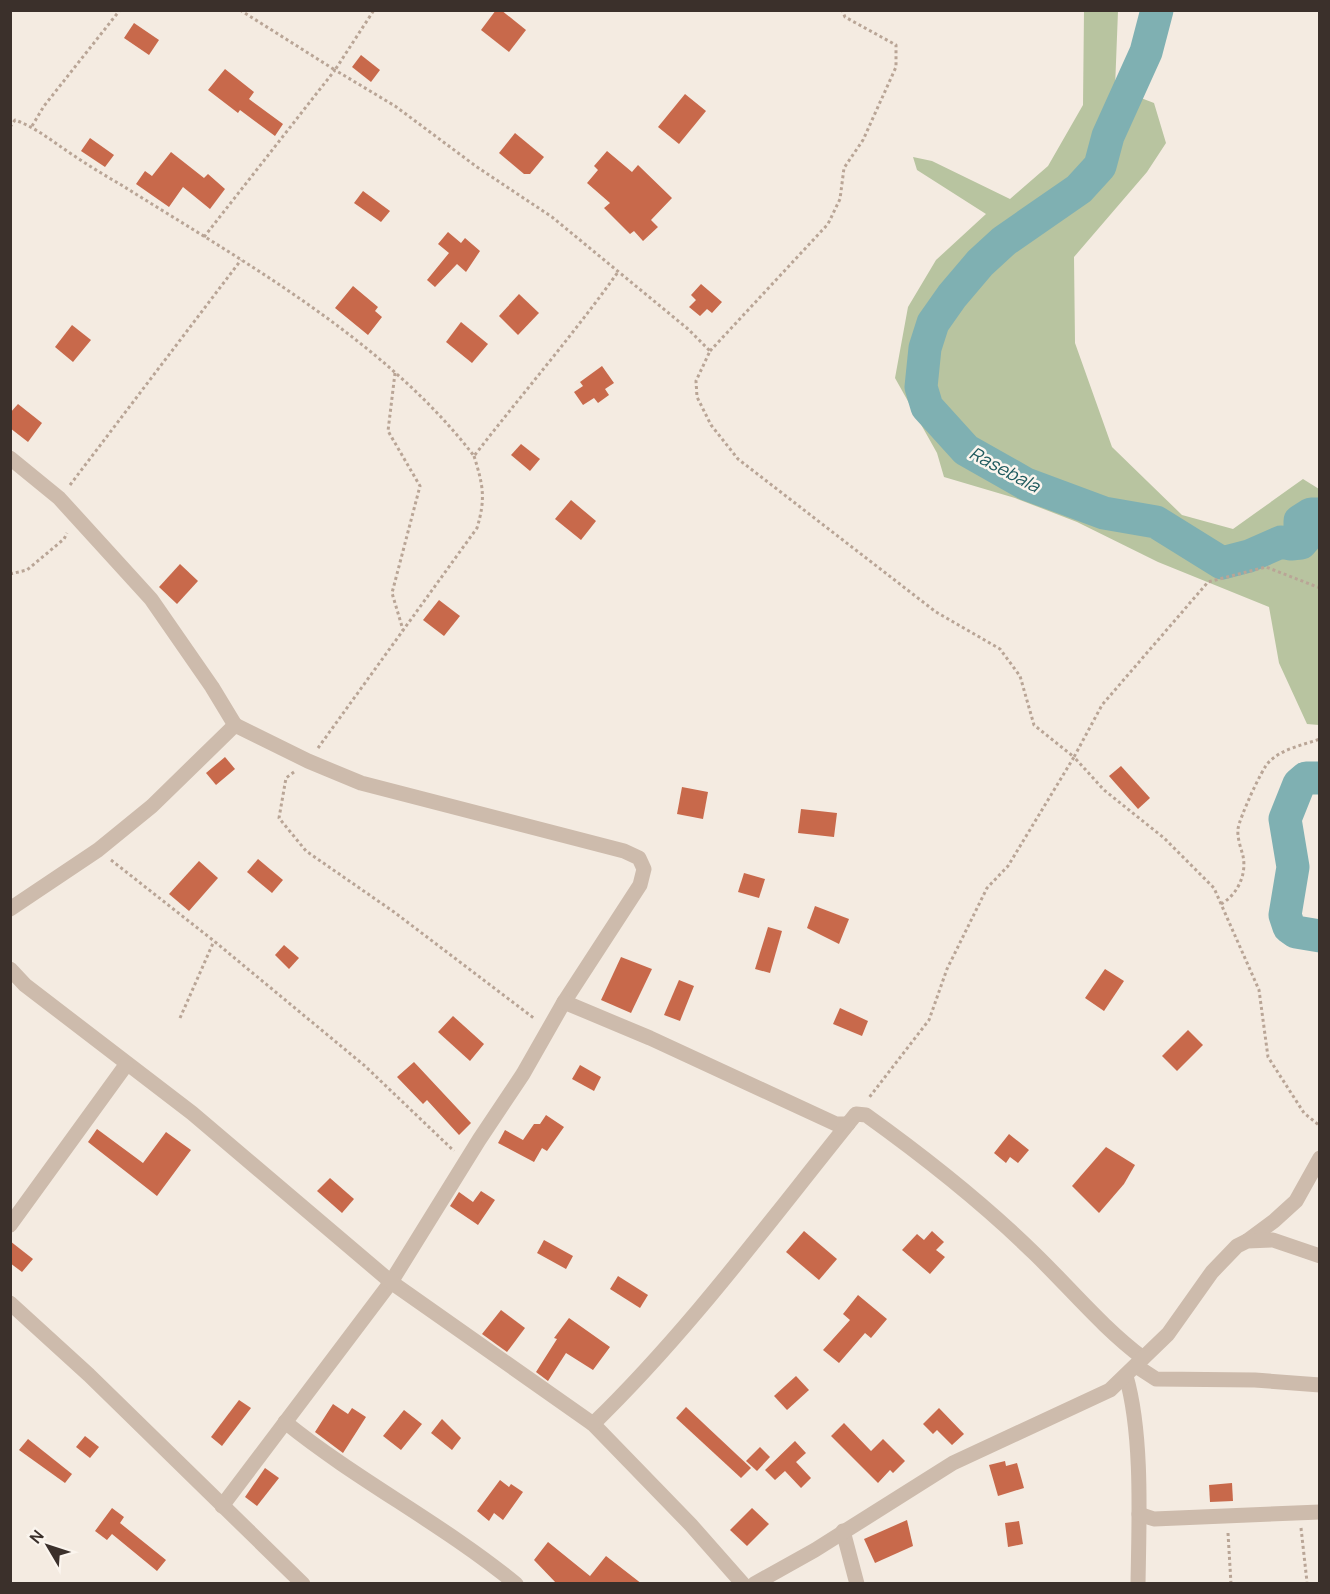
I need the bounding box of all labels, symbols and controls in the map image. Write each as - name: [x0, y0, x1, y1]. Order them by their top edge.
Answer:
- water label: Rasebala: [966, 441, 1045, 498]
- north arrow: [18, 1516, 78, 1576]
- text: N: [24, 1525, 49, 1548]

